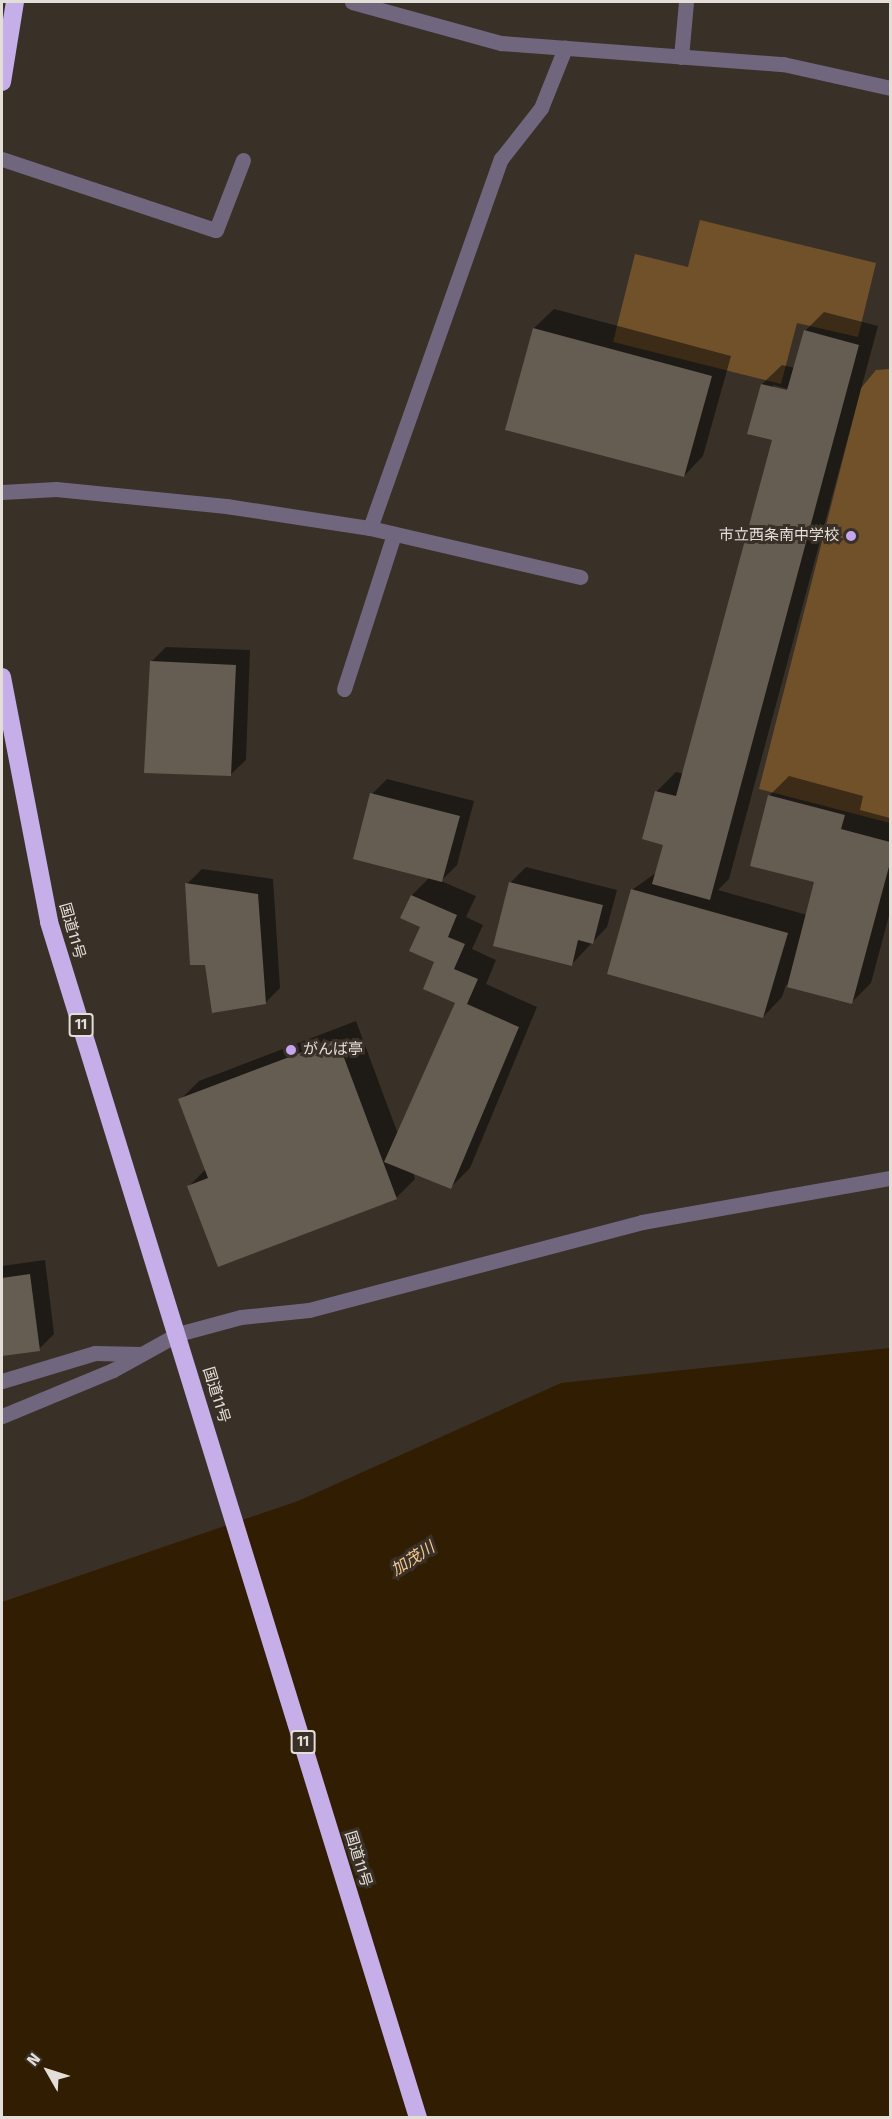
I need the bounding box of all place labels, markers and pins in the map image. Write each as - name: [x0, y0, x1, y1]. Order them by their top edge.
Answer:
- place label: 市立西条南中学校: [719, 527, 839, 545]
- marker: 市立西条南中学校: [844, 529, 858, 543]
- place label: がんば亭: [303, 1041, 363, 1059]
- marker: がんば亭: [284, 1043, 298, 1057]

